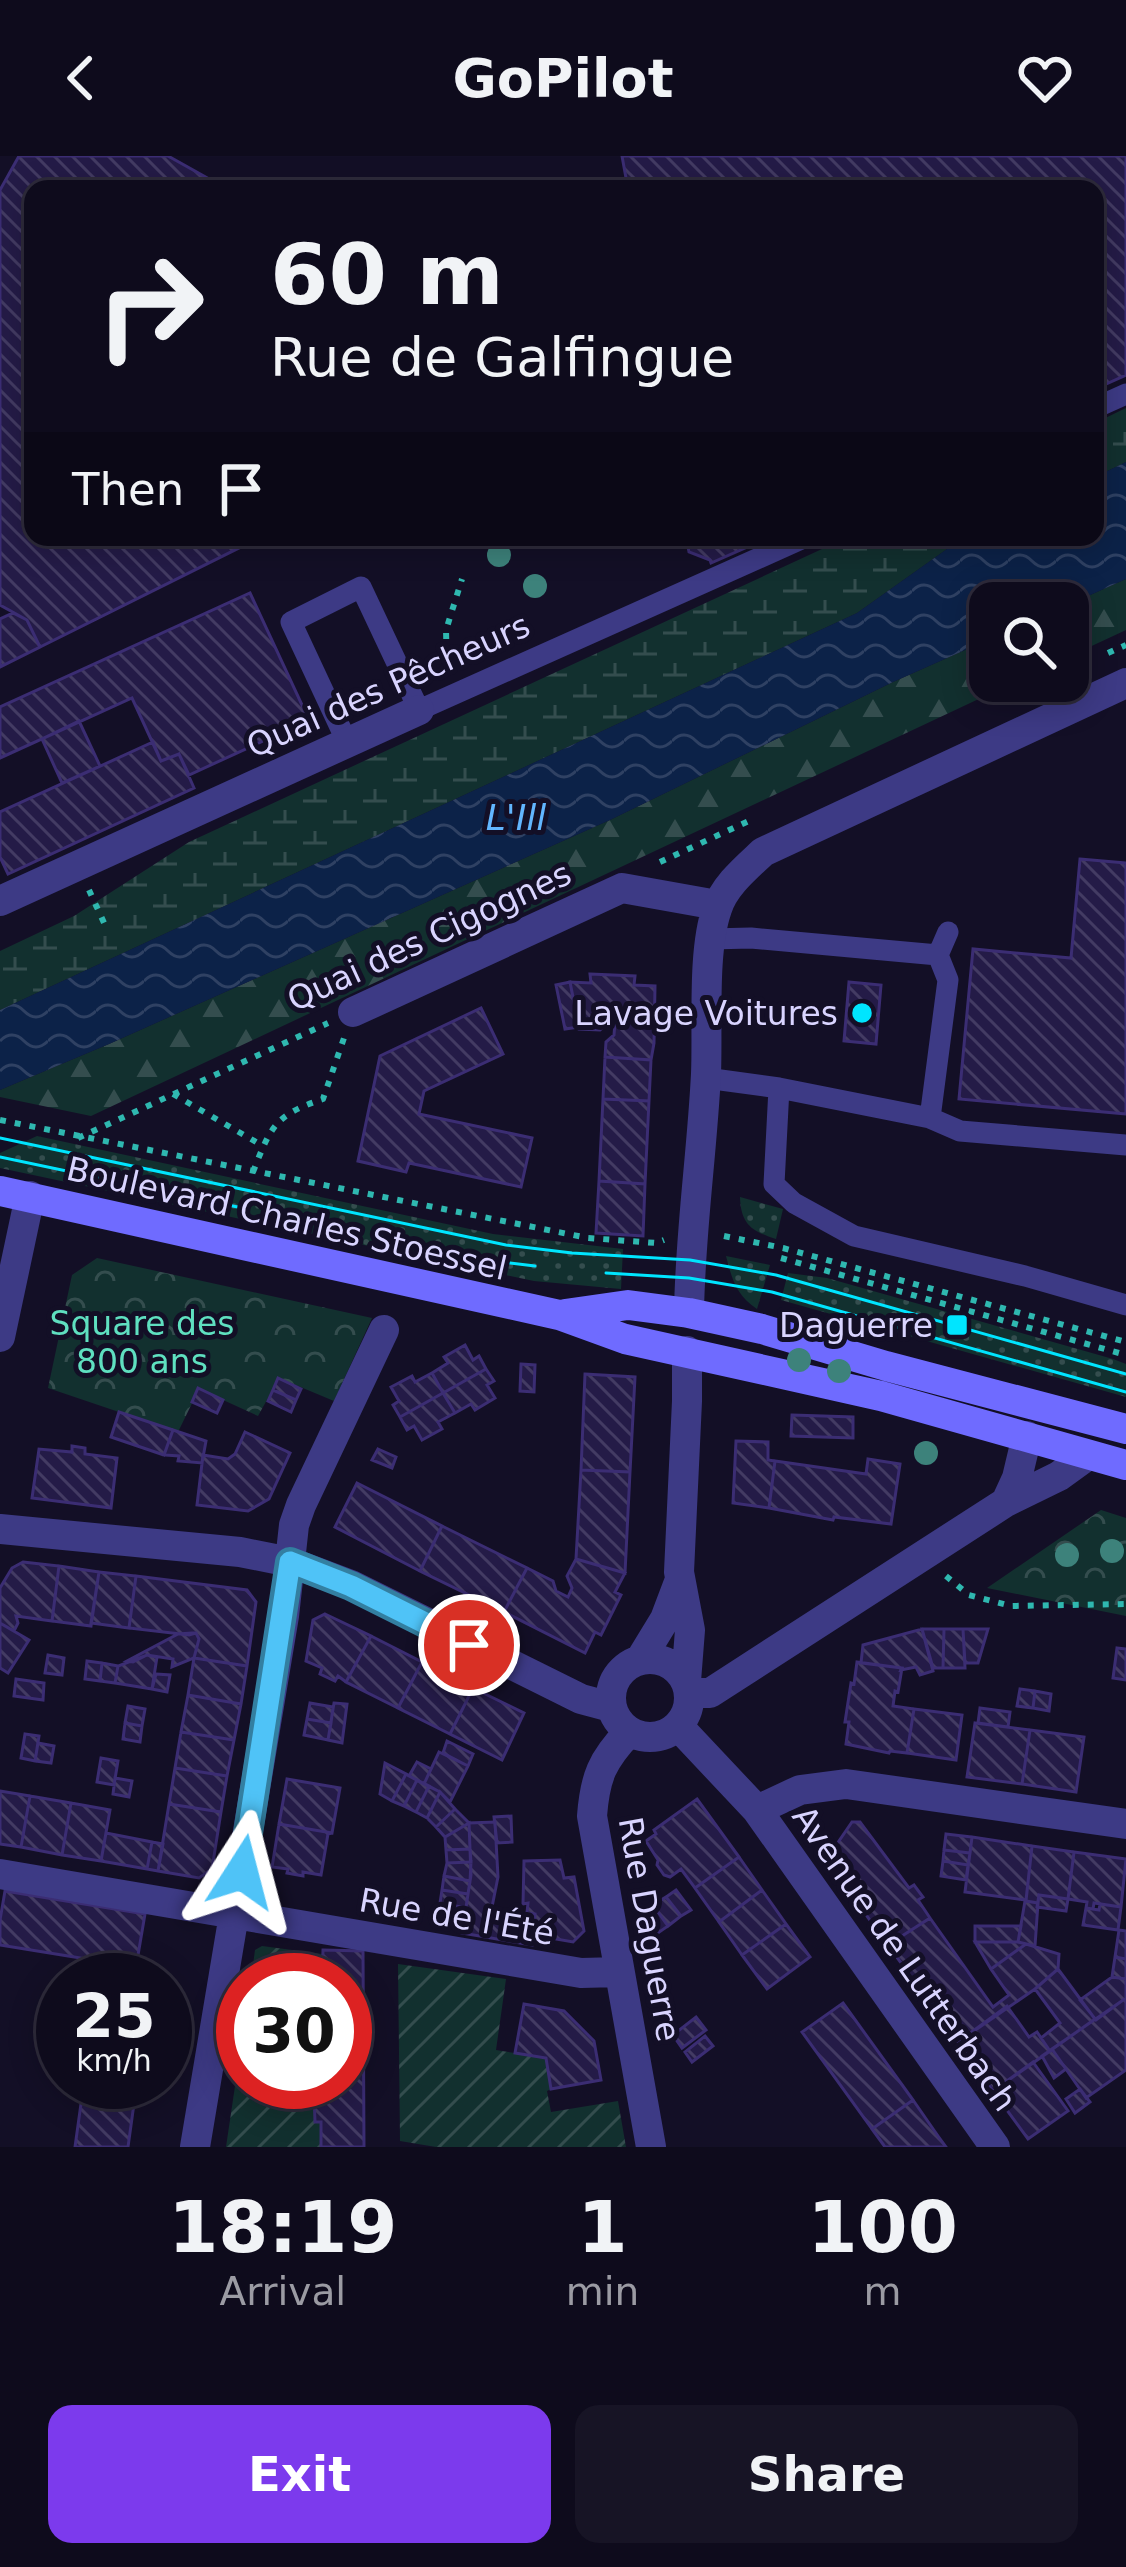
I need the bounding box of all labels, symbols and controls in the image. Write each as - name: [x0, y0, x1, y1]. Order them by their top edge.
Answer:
- icon: back: [48, 45, 114, 111]
- icon: heart: [1012, 45, 1078, 111]
- text: GoPilot: [453, 47, 673, 110]
- text: 60 m: [270, 226, 504, 324]
- icon: right: [72, 228, 228, 384]
- text: Rue de Galfingue: [270, 326, 734, 389]
- icon: arrive: [208, 456, 274, 522]
- text: Then: [72, 463, 184, 516]
- map controls: [969, 582, 1089, 702]
- button: search: [969, 582, 1089, 702]
- street label: Quai des Pêcheurs: [241, 605, 536, 765]
- water label: L'Ill: [486, 797, 546, 838]
- street label: Quai des Cigognes: [281, 854, 577, 1019]
- place label: Lavage Voitures: [574, 994, 838, 1033]
- marker: Lavage Voitures: [849, 1000, 875, 1026]
- street label: Boulevard Charles Stoessel: [63, 1149, 511, 1288]
- park label: Square des 800 ans: [49, 1304, 235, 1381]
- place label: Daguerre: [779, 1306, 933, 1345]
- marker: Daguerre: [944, 1312, 970, 1338]
- pin: [418, 1594, 520, 1696]
- icon: arrive: [436, 1612, 502, 1678]
- street label: Avenue de Lutterbach: [784, 1798, 1025, 2118]
- position arrow: [179, 1809, 305, 1935]
- street label: Rue Daguerre: [611, 1814, 688, 2044]
- street label: Rue de l'Été: [356, 1879, 558, 1953]
- speed limit sign: 30: [216, 1953, 372, 2109]
- text: 25: [72, 1981, 156, 2051]
- text: km/h: [76, 2043, 152, 2078]
- text: 18:19: [168, 2185, 397, 2269]
- text: 1: [577, 2185, 627, 2269]
- text: 100: [807, 2185, 958, 2269]
- text: Arrival: [219, 2269, 346, 2314]
- text: min: [566, 2269, 639, 2314]
- text: m: [864, 2269, 902, 2314]
- button: Exit: [48, 2405, 551, 2543]
- button: Share: [575, 2405, 1078, 2543]

